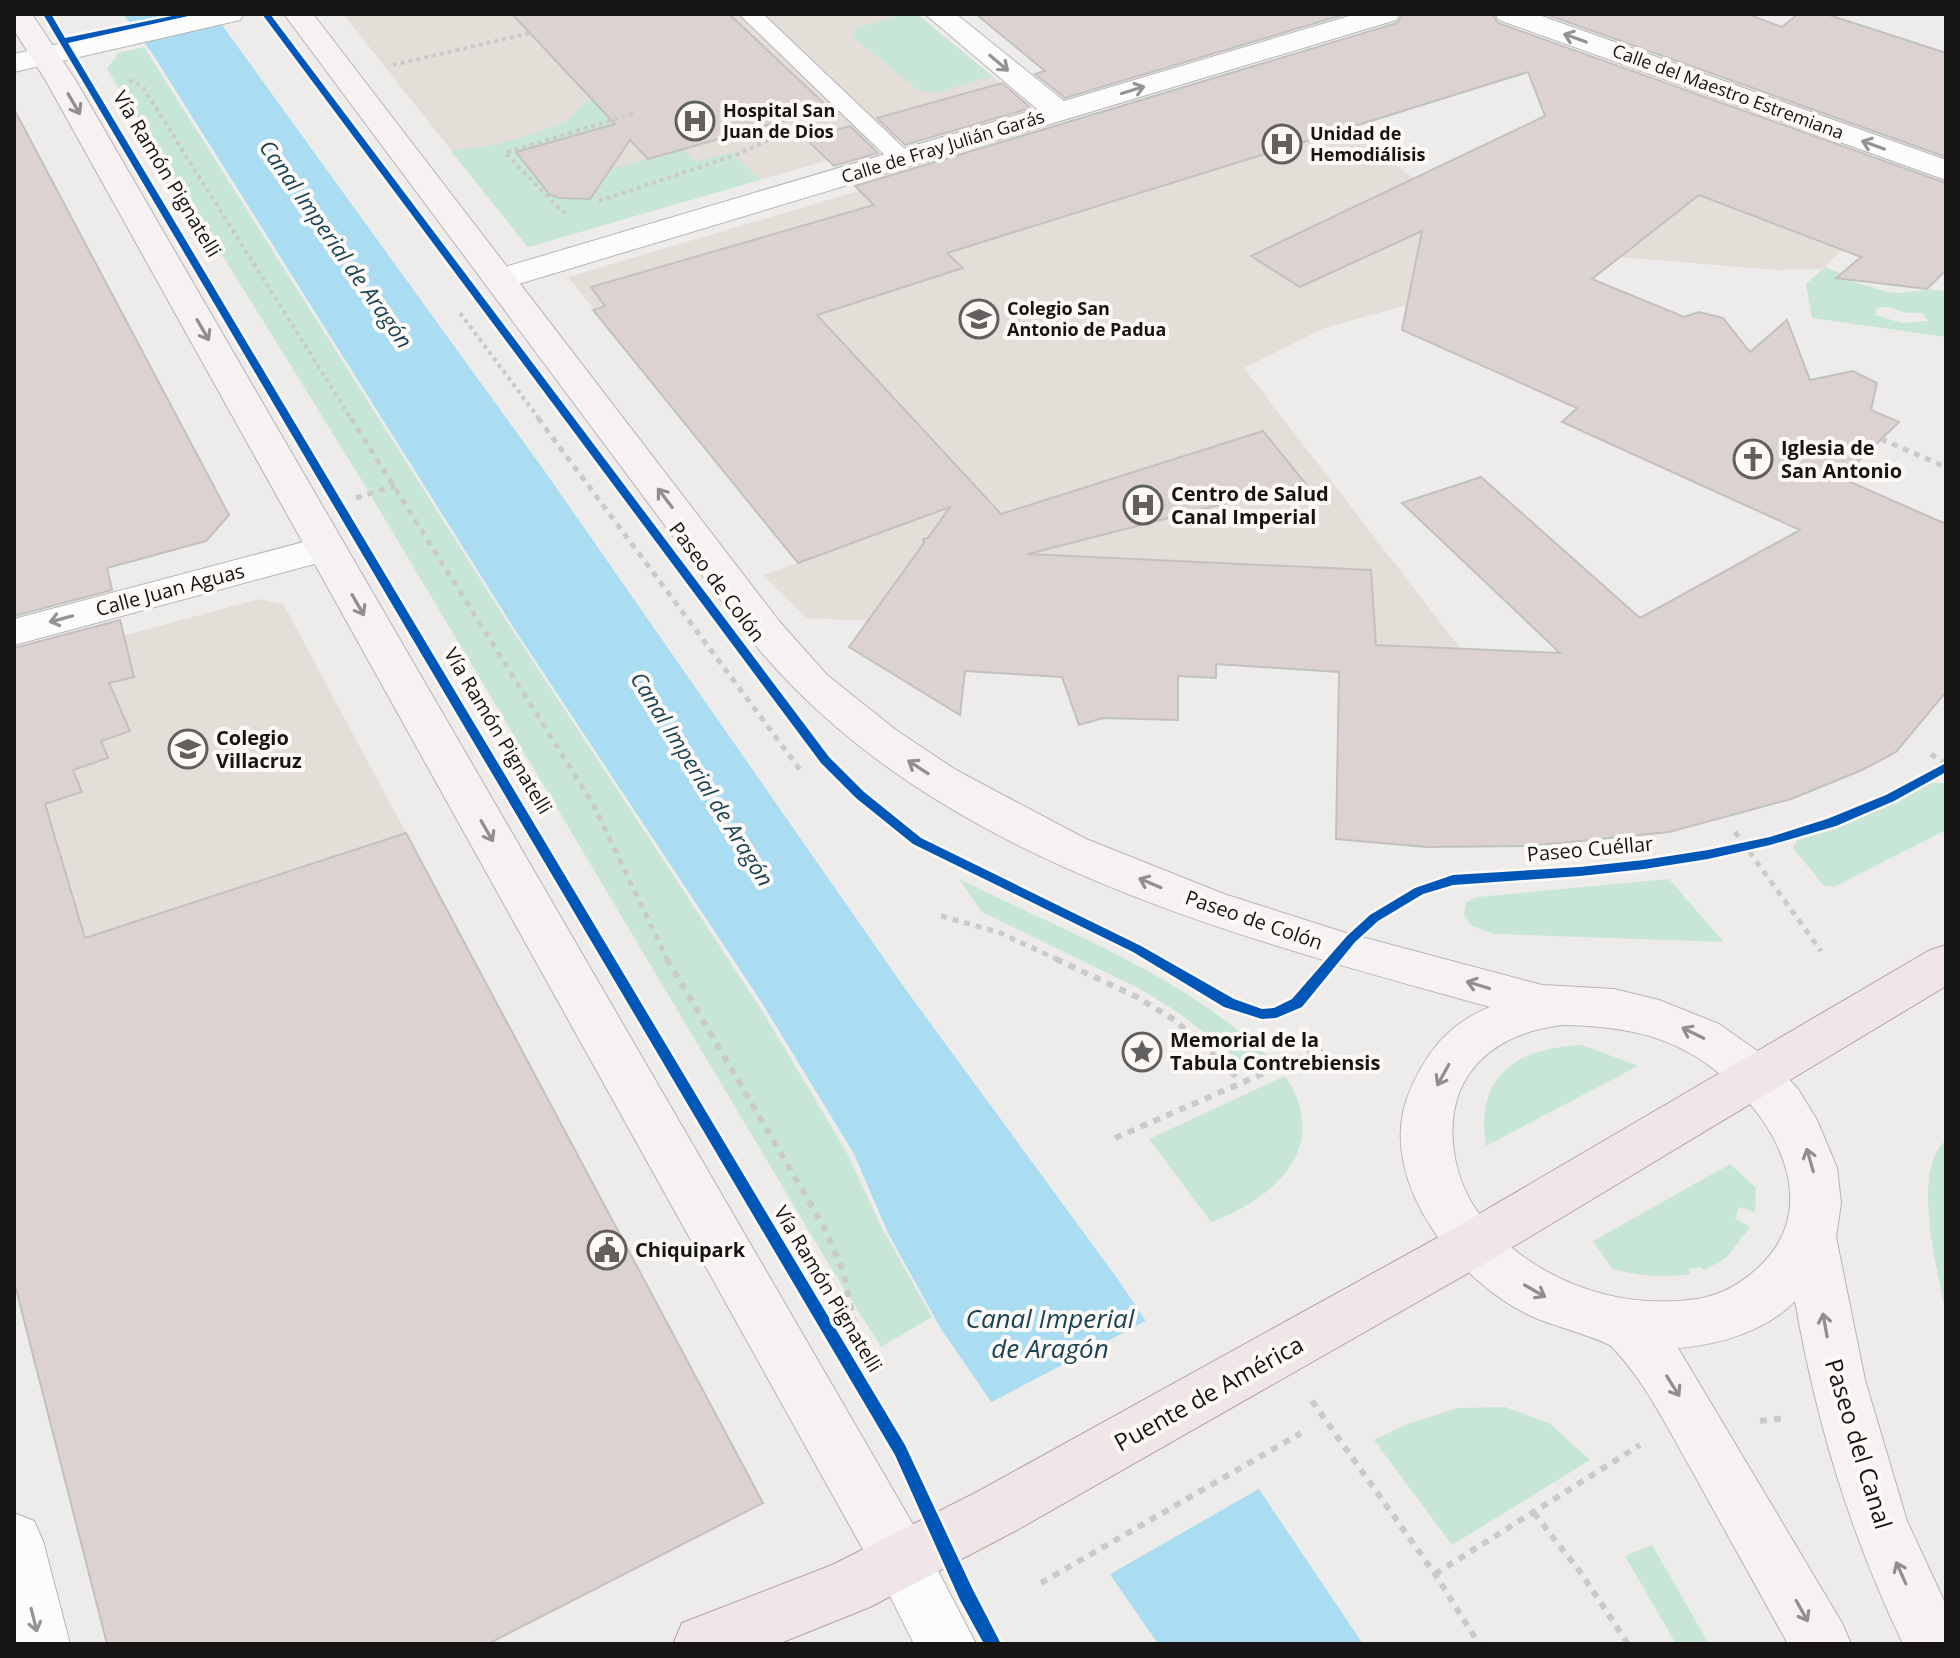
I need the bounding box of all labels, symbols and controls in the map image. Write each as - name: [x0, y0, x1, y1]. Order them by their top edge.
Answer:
- one-way arrow: [1563, 29, 1588, 44]
- street label: Calle del Maestro Estremiana: [1609, 38, 1847, 144]
- one-way arrow: [988, 54, 1009, 72]
- one-way arrow: [1120, 82, 1146, 97]
- street label: Vía Ramón Pignatelli: [107, 86, 228, 262]
- one-way arrow: [66, 92, 82, 115]
- place label: Hospital San Juan de Dios: [721, 98, 835, 143]
- hospital icon: Hospital San Juan de Dios: [674, 100, 716, 142]
- street label: Calle de Fray Julián Garás: [838, 104, 1047, 188]
- place label: Unidad de Hemodiálisis: [1310, 121, 1425, 166]
- hospital icon: Unidad de Hemodiálisis: [1261, 123, 1303, 165]
- water label: Canal Imperial de Aragón: [253, 133, 420, 354]
- one-way arrow: [1860, 136, 1885, 151]
- place label: Colegio San Antonio de Padua: [1007, 296, 1166, 341]
- school or university icon: Colegio San Antonio de Padua: [958, 298, 1000, 340]
- one-way arrow: [195, 318, 211, 341]
- place label: Iglesia de San Antonio: [1781, 434, 1902, 484]
- church icon: Iglesia de San Antonio: [1732, 438, 1774, 480]
- place label: Centro de Salud Canal Imperial: [1171, 480, 1329, 530]
- hospital icon: Centro de Salud Canal Imperial: [1122, 484, 1164, 526]
- one-way arrow: [656, 488, 673, 509]
- street label: Paseo de Colón: [663, 516, 771, 647]
- street label: Calle Juan Aguas: [93, 557, 247, 622]
- one-way arrow: [350, 593, 366, 616]
- one-way arrow: [49, 613, 75, 628]
- street label: Vía Ramón Pignatelli: [438, 643, 559, 819]
- water label: Canal Imperial de Aragón: [624, 665, 781, 892]
- place label: Colegio Villacruz: [216, 724, 302, 774]
- school or university icon: Colegio Villacruz: [167, 728, 209, 770]
- one-way arrow: [907, 759, 930, 775]
- one-way arrow: [479, 819, 495, 842]
- street label: Paseo Cuéllar: [1526, 830, 1654, 867]
- one-way arrow: [1138, 875, 1163, 890]
- street label: Paseo de Colón: [1182, 883, 1327, 956]
- one-way arrow: [1466, 977, 1492, 992]
- one-way arrow: [1682, 1025, 1706, 1040]
- place label: Memorial de la Tabula Contrebiensis: [1170, 1026, 1380, 1076]
- place icon: Memorial de la Tabula Contrebiensis: [1121, 1031, 1163, 1073]
- one-way arrow: [1435, 1063, 1451, 1086]
- one-way arrow: [1801, 1148, 1816, 1173]
- street label: Vía Ramón Pignatelli: [768, 1201, 889, 1377]
- public building icon: Chiquipark: [586, 1229, 628, 1271]
- place label: Chiquipark: [635, 1236, 746, 1263]
- one-way arrow: [1522, 1284, 1546, 1299]
- water label: Canal Imperial de Aragón: [966, 1300, 1136, 1366]
- one-way arrow: [1817, 1313, 1832, 1338]
- street label: Puente de América: [1108, 1327, 1309, 1458]
- street label: Paseo del Canal: [1818, 1354, 1901, 1533]
- one-way arrow: [1665, 1374, 1681, 1397]
- one-way arrow: [1893, 1561, 1908, 1586]
- one-way arrow: [1794, 1599, 1810, 1622]
- one-way arrow: [27, 1606, 42, 1632]

